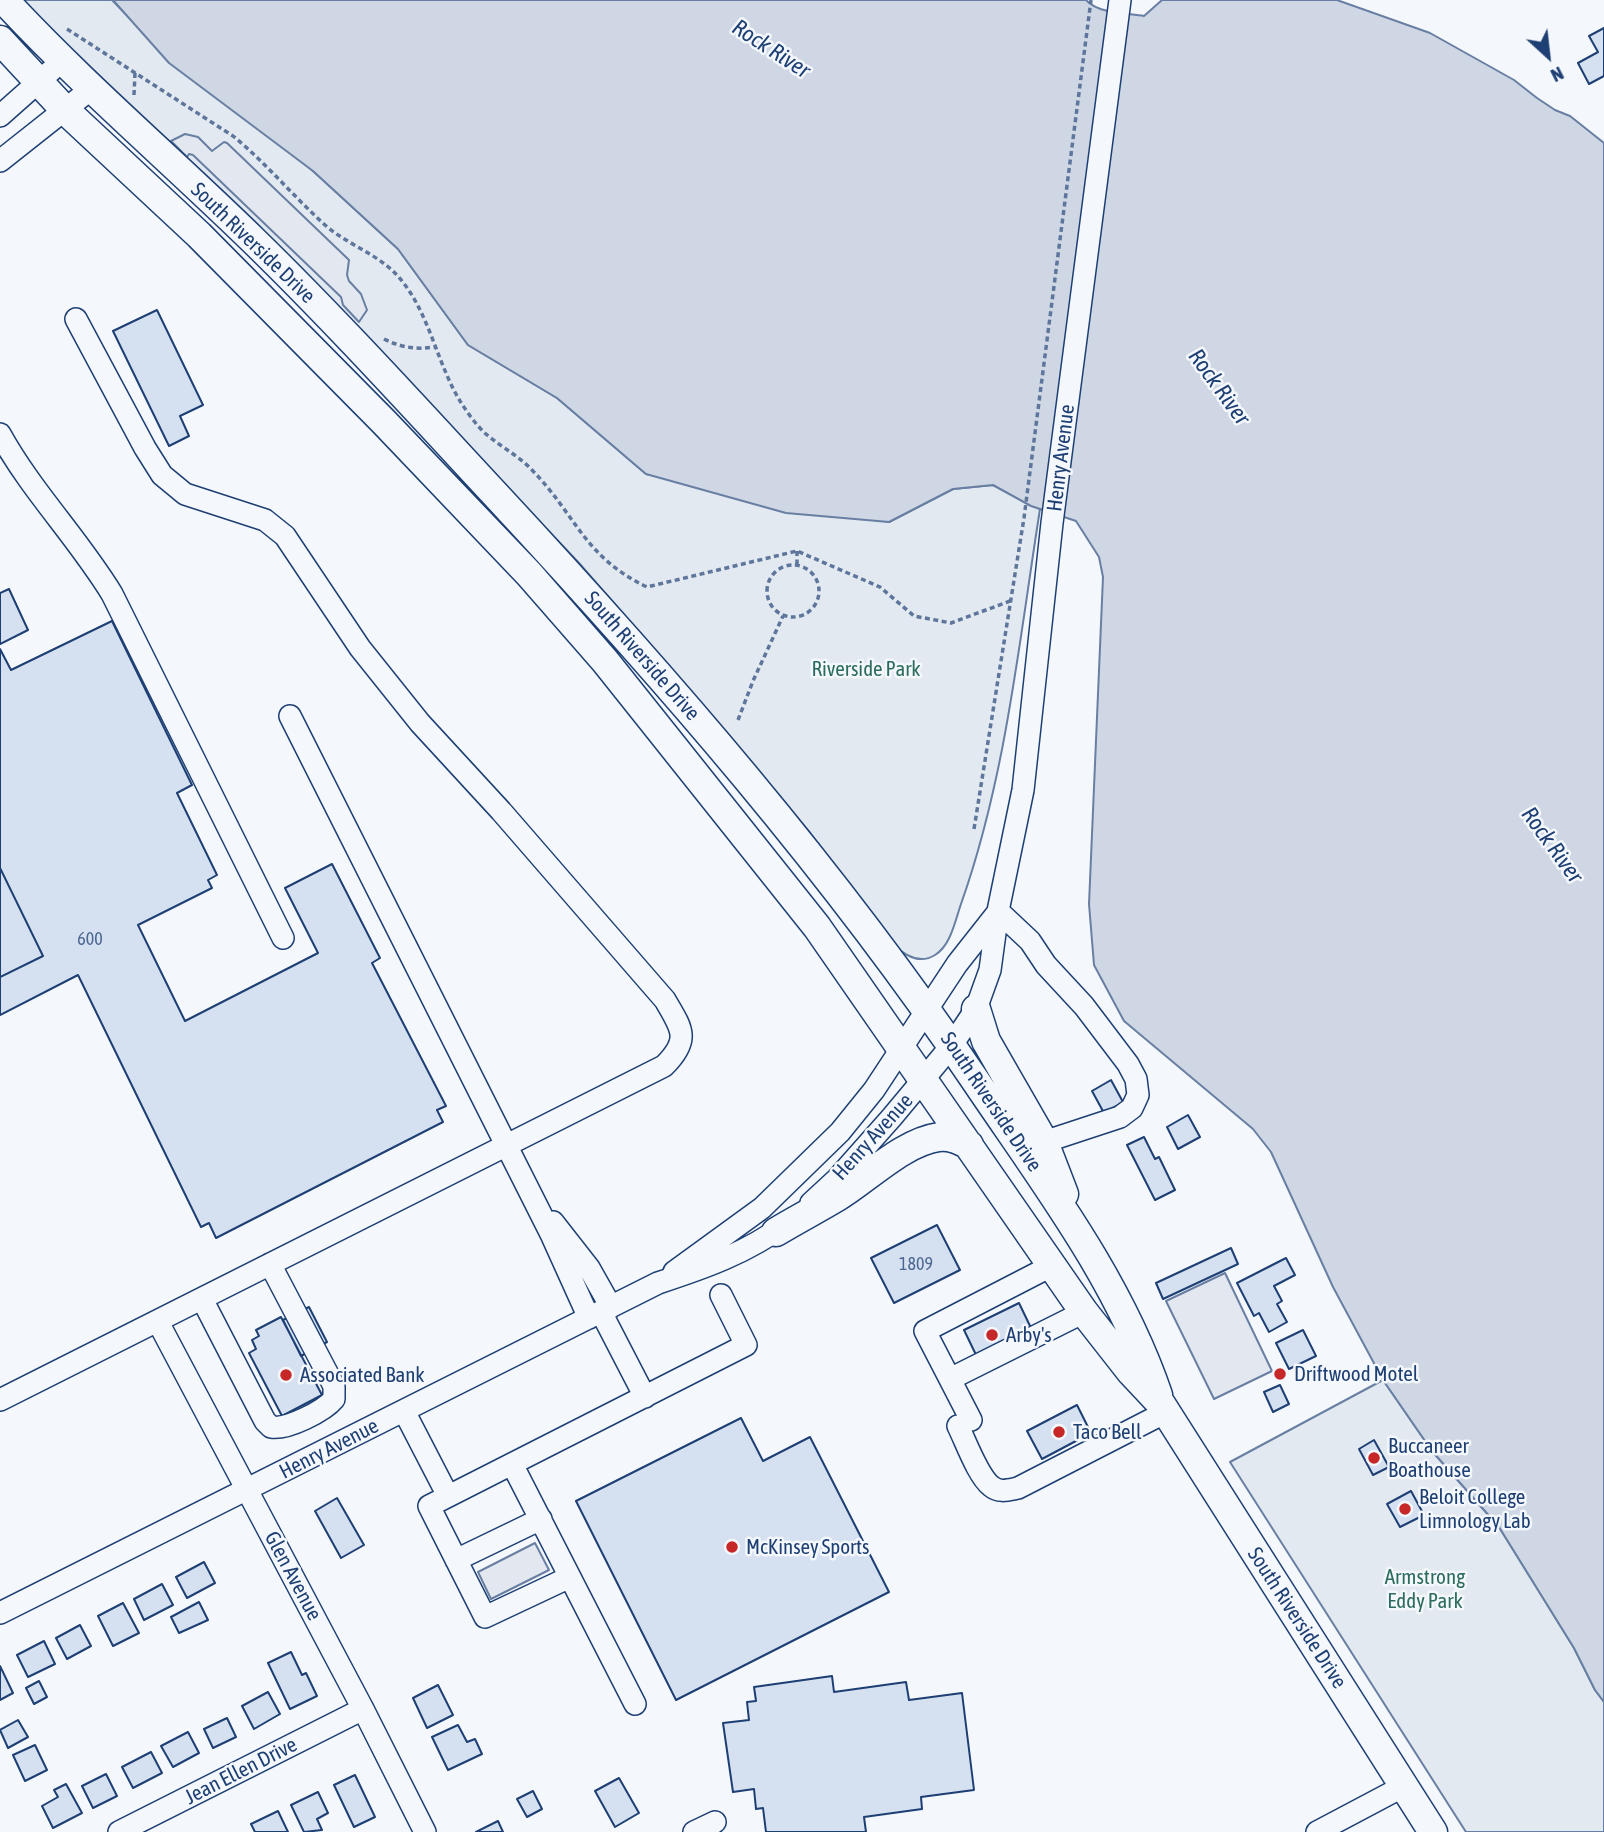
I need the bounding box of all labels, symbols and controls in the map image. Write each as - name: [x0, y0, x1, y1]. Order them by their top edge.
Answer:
- water label: Rock River: [727, 14, 815, 84]
- north arrow: [1513, 21, 1583, 91]
- text: N: [1548, 62, 1568, 87]
- street label: South Riverside Drive: [186, 177, 320, 309]
- water label: Rock River: [1182, 344, 1256, 430]
- street label: Henry Avenue: [1042, 403, 1080, 513]
- street label: South Riverside Drive: [579, 586, 705, 726]
- park label: Riverside Park: [811, 656, 921, 682]
- water label: Rock River: [1515, 802, 1589, 888]
- house number: 600: [77, 928, 103, 950]
- street label: South Riverside Drive: [935, 1027, 1047, 1177]
- street label: Henry Avenue: [828, 1089, 918, 1185]
- house number: 1809: [899, 1253, 933, 1275]
- place label: Arby's: [1006, 1322, 1052, 1348]
- marker: Arby's: [984, 1327, 1000, 1343]
- place label: Driftwood Motel: [1294, 1361, 1418, 1387]
- place label: Associated Bank: [300, 1362, 425, 1388]
- marker: Driftwood Motel: [1272, 1366, 1288, 1382]
- marker: Associated Bank: [278, 1367, 294, 1383]
- street label: Henry Avenue: [275, 1413, 383, 1485]
- place label: Taco Bell: [1073, 1419, 1142, 1445]
- marker: Taco Bell: [1051, 1424, 1067, 1440]
- place label: Buccaneer Boathouse: [1388, 1433, 1471, 1483]
- marker: Buccaneer Boathouse: [1366, 1450, 1382, 1466]
- place label: Beloit College Limnology Lab: [1419, 1484, 1531, 1534]
- marker: Beloit College Limnology Lab: [1397, 1501, 1413, 1517]
- street label: Glen Avenue: [259, 1527, 327, 1625]
- place label: McKinsey Sports: [746, 1534, 870, 1560]
- marker: McKinsey Sports: [724, 1539, 740, 1555]
- street label: South Riverside Drive: [1242, 1543, 1352, 1693]
- park label: Armstrong Eddy Park: [1385, 1564, 1465, 1614]
- street label: Jean Ellen Drive: [181, 1732, 301, 1810]

